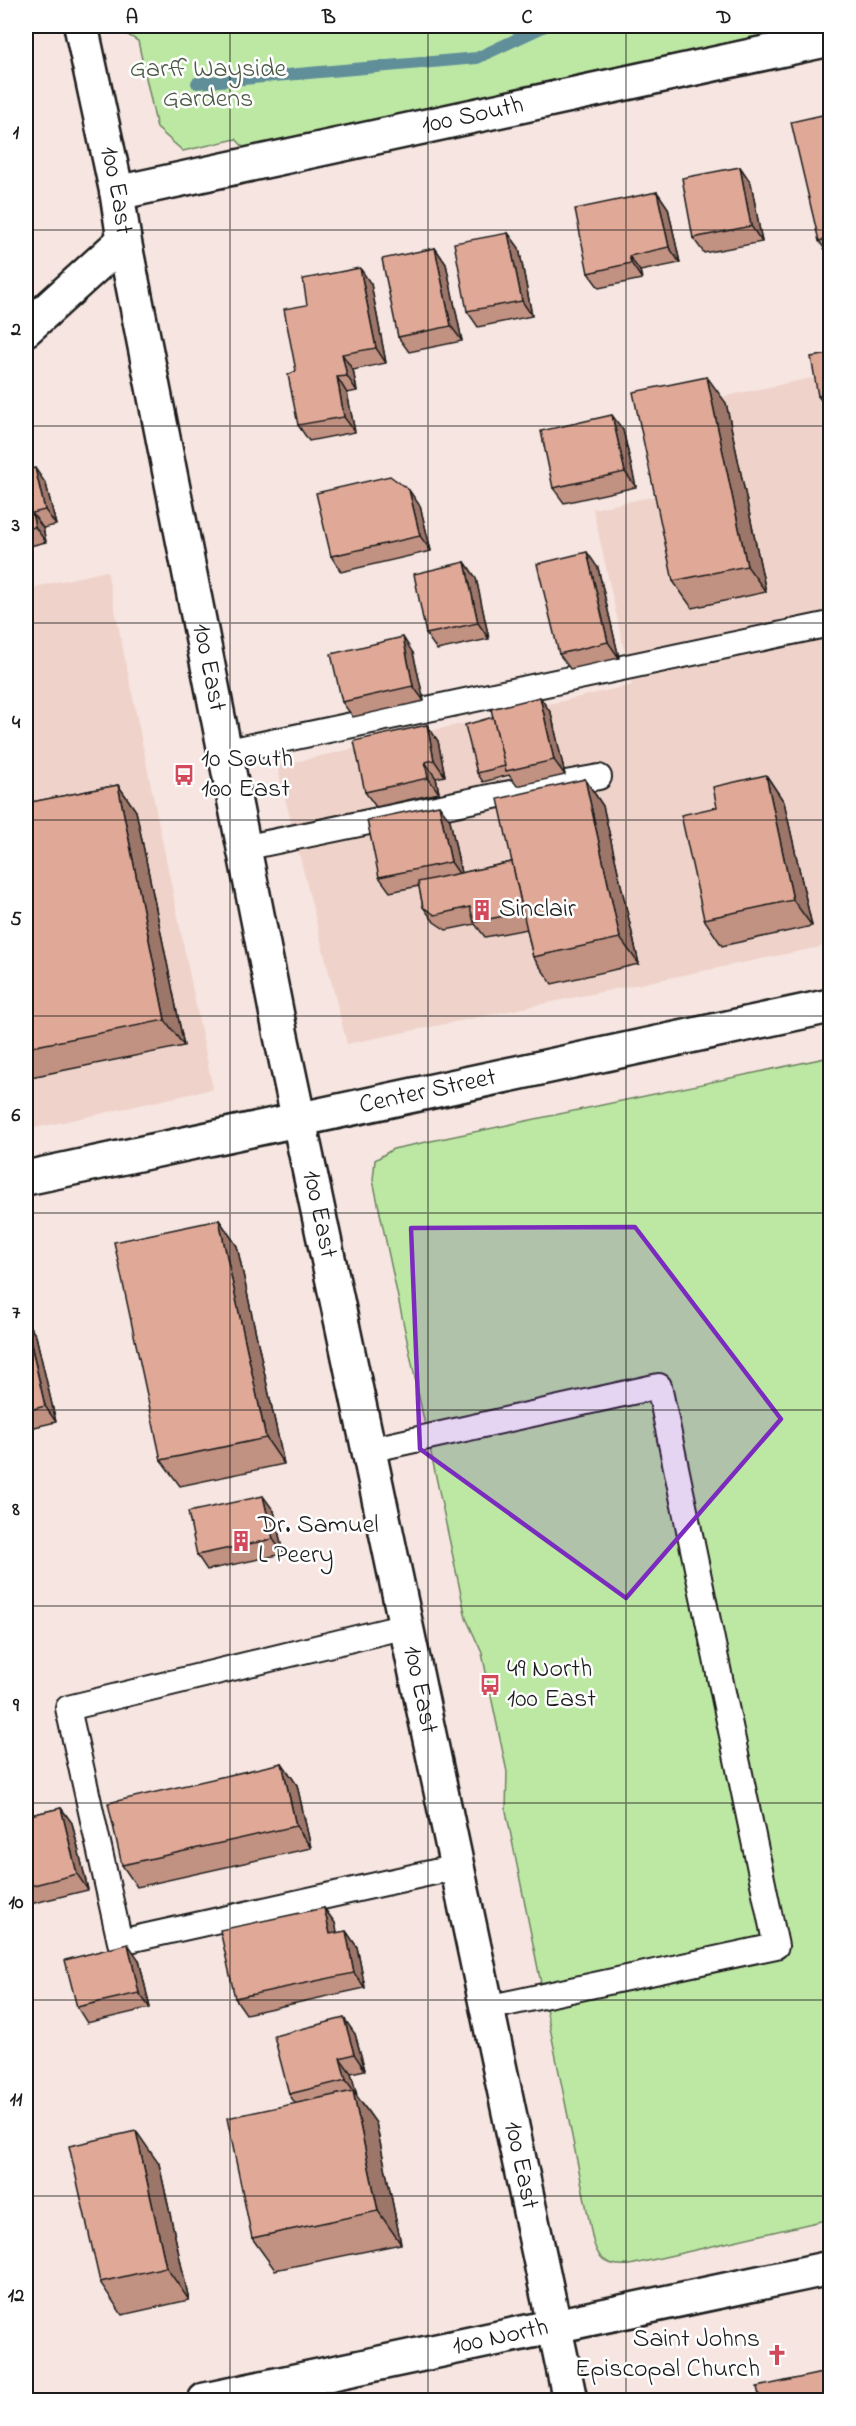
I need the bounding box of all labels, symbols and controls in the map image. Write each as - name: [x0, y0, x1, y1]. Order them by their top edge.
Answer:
- text: A: [126, 4, 138, 33]
- text: B: [321, 4, 336, 33]
- text: C: [522, 4, 533, 33]
- text: D: [716, 4, 731, 33]
- park label: Garff Wayside Gardens: [130, 51, 287, 119]
- street label: 100 South: [418, 87, 527, 146]
- text: 1: [13, 119, 20, 148]
- street label: 100 East: [88, 143, 142, 237]
- text: 2: [10, 316, 21, 345]
- text: 3: [11, 512, 20, 541]
- street label: 100 East: [181, 620, 236, 715]
- text: 4: [12, 709, 21, 738]
- place label: 10 South 100 East: [201, 741, 293, 809]
- bus stop icon: 10 South 100 East: [172, 763, 196, 787]
- place label: Sinclair: [499, 891, 577, 929]
- building icon: Sinclair: [470, 898, 494, 922]
- text: 5: [10, 906, 22, 935]
- street label: Center Street: [356, 1059, 500, 1125]
- text: 6: [12, 1102, 21, 1131]
- street label: 100 East: [291, 1167, 347, 1262]
- text: 7: [12, 1299, 21, 1328]
- text: 8: [11, 1496, 20, 1525]
- place label: Dr. Samuel L Peery: [257, 1507, 379, 1575]
- building icon: Dr. Samuel L Peery: [229, 1529, 253, 1553]
- street label: 100 East: [392, 1642, 447, 1738]
- place label: 49 North 100 East: [507, 1651, 596, 1719]
- bus stop icon: 49 North 100 East: [478, 1673, 502, 1697]
- text: 9: [12, 1692, 20, 1721]
- text: 10: [9, 1889, 24, 1918]
- text: 11: [10, 2086, 23, 2115]
- street label: 100 East: [492, 2118, 548, 2213]
- text: 12: [8, 2282, 24, 2311]
- street label: 100 North: [449, 2309, 552, 2366]
- place label: Saint Johns Episcopal Church: [575, 2321, 760, 2389]
- church icon: Saint Johns Episcopal Church: [765, 2343, 789, 2367]

